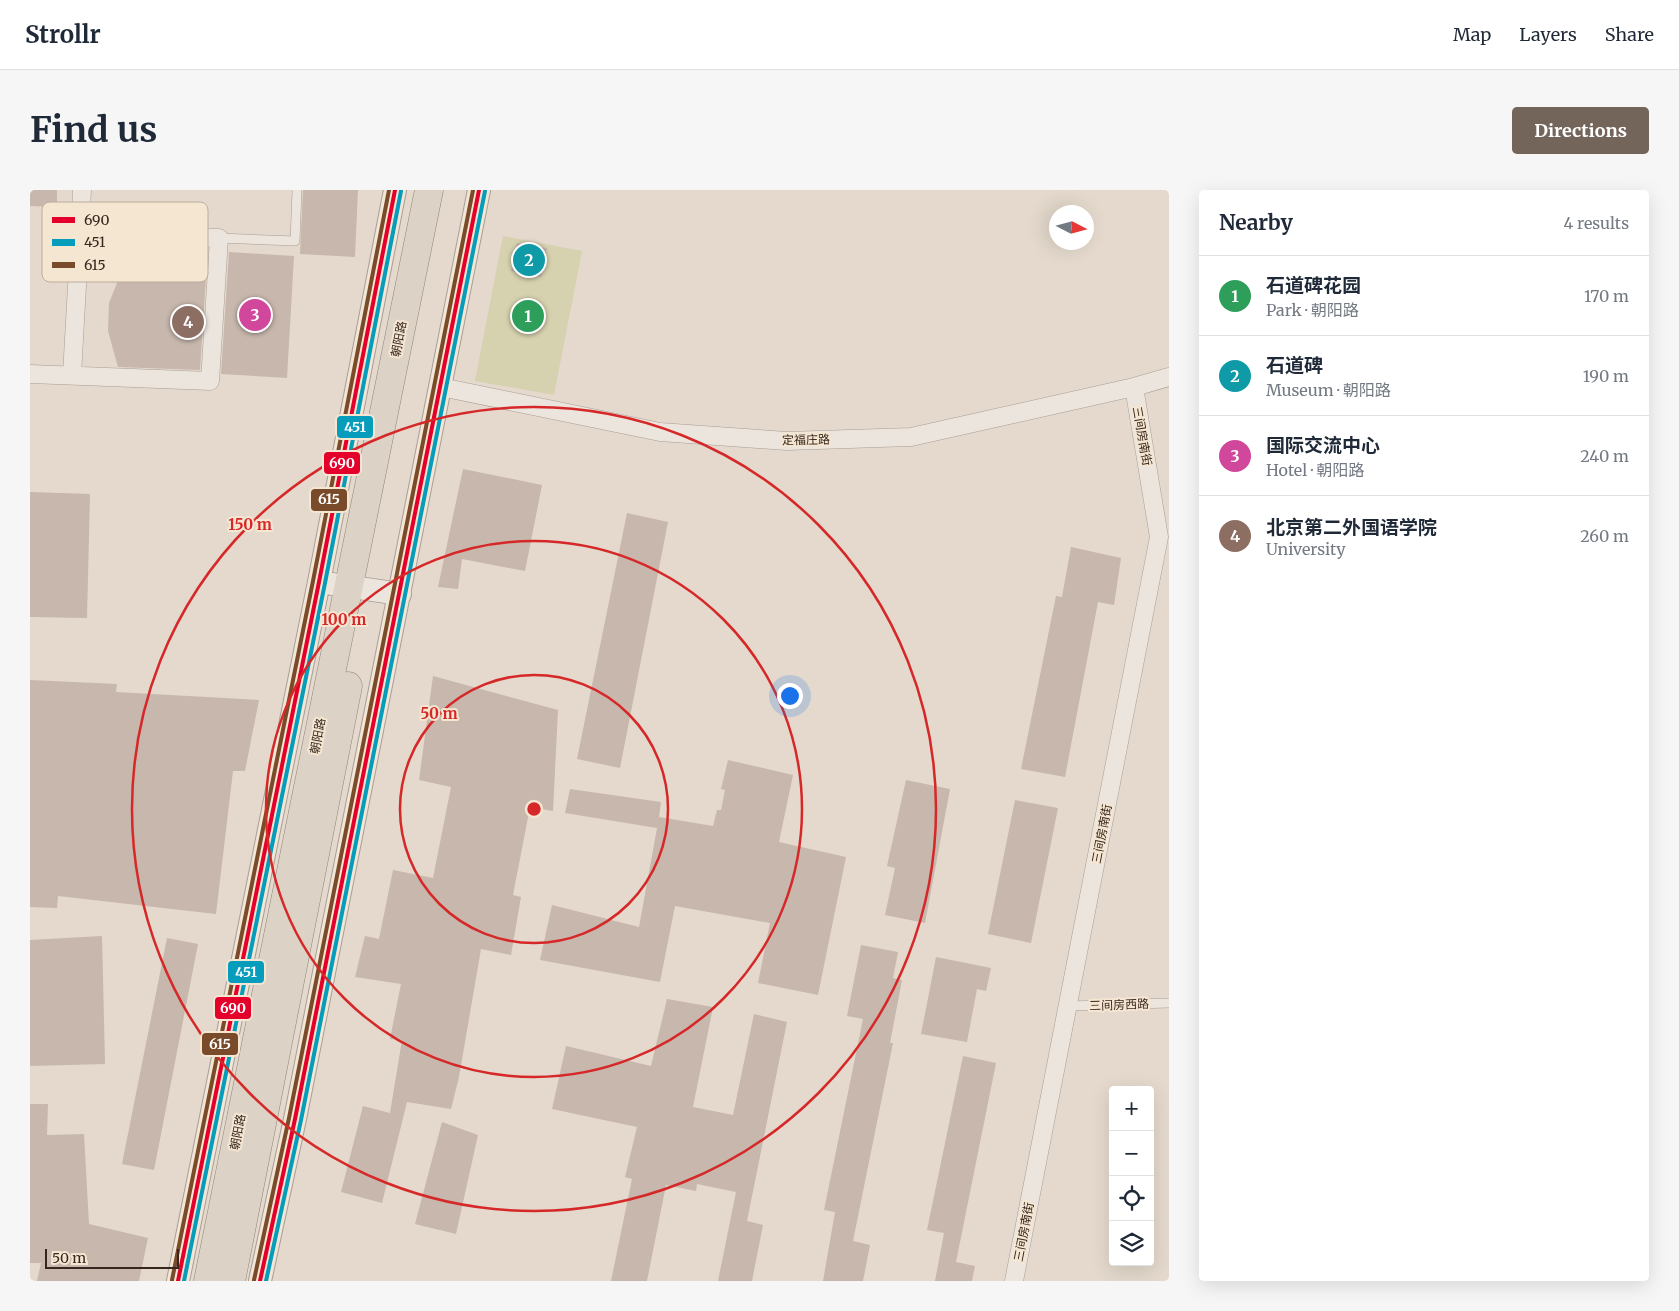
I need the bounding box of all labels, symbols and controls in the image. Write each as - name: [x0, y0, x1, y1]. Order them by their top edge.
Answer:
- text: Strollr: [25, 19, 101, 50]
- text: Map: [1453, 23, 1491, 46]
- text: Layers: [1519, 23, 1577, 46]
- text: Share: [1605, 23, 1654, 46]
- button: Directions: [1512, 107, 1649, 154]
- text: Find us: [30, 108, 157, 152]
- legend: [42, 202, 208, 282]
- north arrow: [1049, 205, 1094, 250]
- text: Nearby: [1219, 209, 1293, 236]
- text: 690: [84, 211, 110, 229]
- text: 4 results: [1563, 213, 1629, 233]
- text: 451: [84, 233, 105, 251]
- pin: 2: [513, 241, 545, 279]
- text: 615: [84, 256, 106, 274]
- text: 石道碑花园: [1266, 273, 1361, 297]
- text: 1: [1231, 286, 1239, 306]
- text: 170 m: [1584, 286, 1629, 306]
- pin: 3: [239, 296, 271, 334]
- pin: 1: [512, 297, 544, 335]
- text: Park · 朝阳路: [1266, 300, 1359, 320]
- pin: 4: [172, 303, 204, 341]
- street label: 朝阳路: [388, 320, 409, 358]
- text: 石道碑: [1266, 353, 1323, 377]
- text: 2: [1230, 366, 1240, 386]
- text: 190 m: [1583, 366, 1629, 386]
- text: Museum · 朝阳路: [1266, 380, 1391, 400]
- street label: 三间房南街: [1130, 405, 1155, 467]
- line badge: 451: [336, 415, 374, 439]
- text: 451: [344, 418, 366, 436]
- street label: 定福庄路: [782, 432, 830, 447]
- text: 国际交流中心: [1266, 433, 1380, 457]
- text: 3: [1230, 446, 1240, 466]
- text: 240 m: [1580, 446, 1629, 466]
- line badge: 690: [323, 451, 361, 475]
- text: 690: [329, 454, 355, 472]
- text: Hotel · 朝阳路: [1266, 460, 1365, 480]
- line badge: 615: [310, 488, 348, 512]
- text: 615: [318, 490, 340, 508]
- text: 150 m: [228, 515, 272, 534]
- text: 北京第二外国语学院: [1266, 515, 1437, 539]
- text: 4: [1230, 526, 1240, 546]
- text: 260 m: [1580, 526, 1629, 546]
- text: University: [1266, 539, 1346, 559]
- text: 100 m: [322, 610, 366, 629]
- your location: [777, 683, 803, 709]
- text: 50 m: [420, 704, 458, 723]
- street label: 朝阳路: [307, 717, 328, 755]
- centre of rings: [525, 800, 543, 818]
- street label: 三间房南街: [1088, 803, 1115, 865]
- line badge: 451: [227, 960, 265, 984]
- text: 451: [235, 963, 257, 981]
- line badge: 690: [214, 996, 252, 1020]
- street label: 三间房西路: [1089, 996, 1149, 1013]
- text: 690: [220, 999, 246, 1017]
- line badge: 615: [201, 1032, 239, 1056]
- text: 615: [209, 1035, 231, 1053]
- map controls: [1109, 1086, 1154, 1266]
- button: +: [1109, 1086, 1154, 1131]
- street label: 朝阳路: [227, 1113, 248, 1151]
- button: −: [1109, 1131, 1154, 1176]
- button: locate: [1109, 1176, 1154, 1221]
- street label: 三间房南街: [1010, 1201, 1037, 1263]
- button: layers: [1109, 1221, 1154, 1266]
- scale bar: [45, 1246, 179, 1269]
- text: 50 m: [52, 1249, 86, 1267]

